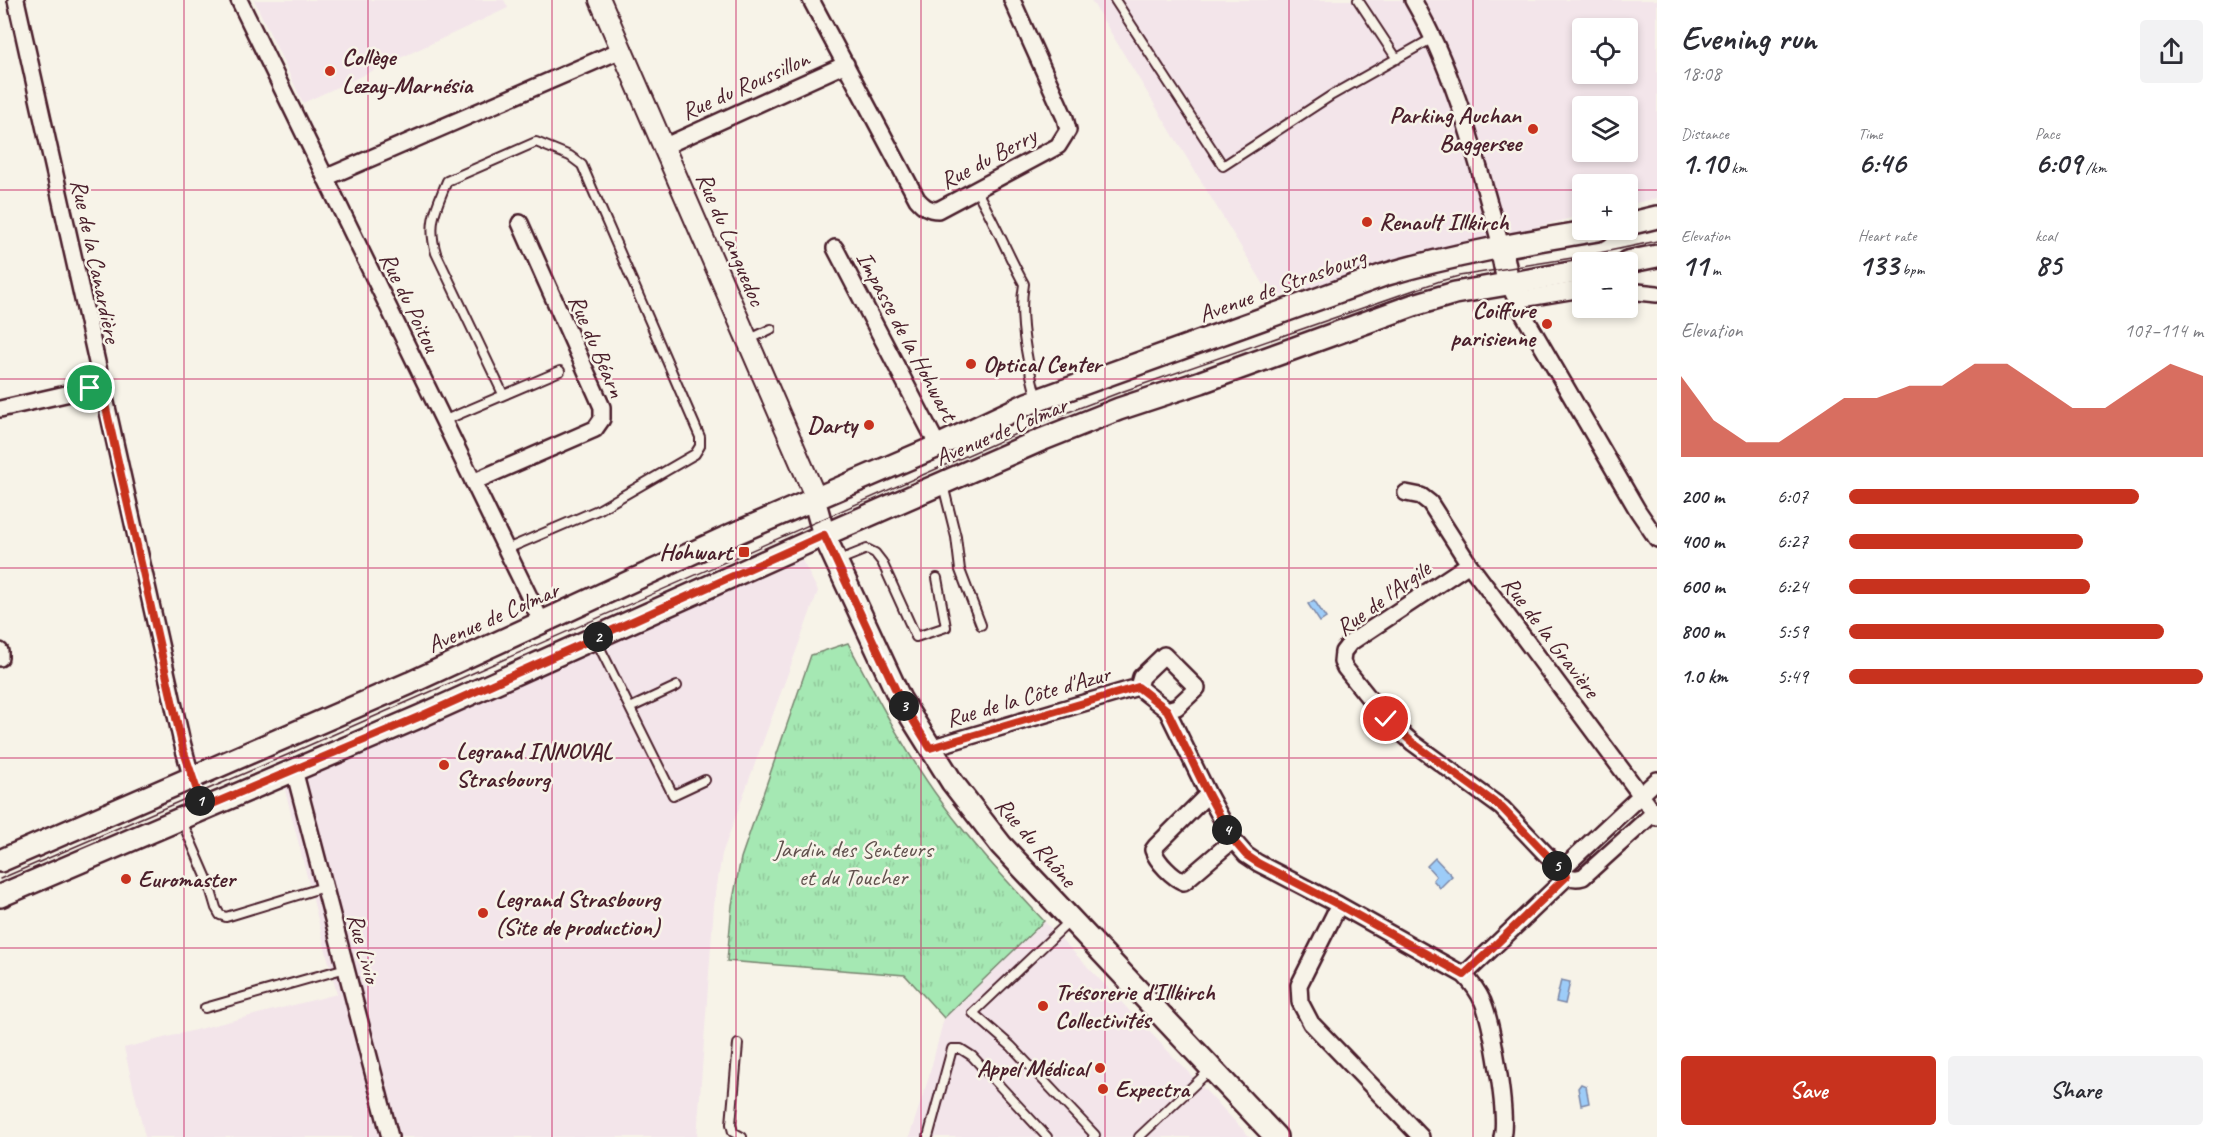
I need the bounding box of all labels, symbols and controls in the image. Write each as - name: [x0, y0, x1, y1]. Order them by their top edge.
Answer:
- text: Evening run: [1681, 17, 1816, 59]
- map controls: [1572, 18, 1638, 318]
- button: locate: [1572, 18, 1638, 84]
- button: share: [2140, 20, 2203, 83]
- place label: Collège Lezay-Marnésia: [342, 42, 474, 100]
- street label: Rue du Roussillon: [676, 43, 815, 127]
- text: 18:08: [1681, 61, 1721, 86]
- marker: Collège Lezay-Marnésia: [323, 64, 337, 78]
- button: layers: [1572, 96, 1638, 162]
- place label: Parking Auchan Baggersee: [1390, 100, 1523, 158]
- street label: Rue du Berry: [935, 119, 1043, 196]
- marker: Parking Auchan Baggersee: [1526, 122, 1540, 136]
- text: Distance: [1681, 124, 1729, 144]
- text: Time: [1858, 124, 1882, 144]
- text: Pace: [2035, 124, 2060, 144]
- text: 1.10: [1681, 144, 1727, 182]
- text: 6:46: [1858, 144, 1906, 182]
- text: 6:09: [2035, 144, 2082, 182]
- text: km: [1727, 158, 1747, 178]
- text: /km: [2082, 158, 2107, 178]
- street label: Rue du Languedoc: [689, 168, 773, 312]
- button: +: [1572, 174, 1638, 240]
- street label: Rue de la Canardière: [64, 176, 128, 348]
- place label: Renault Illkirch: [1379, 207, 1509, 237]
- marker: Renault Illkirch: [1360, 215, 1374, 229]
- text: Elevation: [1681, 226, 1730, 246]
- text: Heart rate: [1858, 226, 1916, 246]
- text: kcal: [2035, 226, 2056, 246]
- street label: Avenue de Strasbourg: [1194, 240, 1371, 329]
- street label: Impasse de la Hohwart: [850, 246, 965, 428]
- text: 11: [1681, 246, 1708, 284]
- text: 133: [1858, 246, 1899, 284]
- text: 85: [2035, 246, 2062, 284]
- street label: Rue du Poitou: [373, 247, 448, 359]
- button: −: [1572, 252, 1638, 318]
- text: m: [1708, 260, 1721, 280]
- text: bpm: [1899, 260, 1924, 280]
- street label: Rue du Béarn: [562, 290, 632, 402]
- place label: Coiffure parisienne: [1451, 295, 1537, 353]
- marker: Coiffure parisienne: [1540, 317, 1554, 331]
- text: Elevation: [1681, 318, 1743, 343]
- text: 107–114 m: [2124, 318, 2203, 343]
- place label: Optical Center: [983, 349, 1104, 379]
- marker: Optical Center: [964, 357, 978, 371]
- pin: [64, 362, 115, 413]
- icon: arrive: [73, 371, 106, 404]
- street label: Avenue de Colmar: [930, 389, 1074, 472]
- place label: Darty: [807, 410, 860, 440]
- marker: Darty: [862, 418, 876, 432]
- text: 200 m: [1681, 484, 1724, 509]
- text: 6:07: [1777, 484, 1808, 509]
- text: 400 m: [1681, 529, 1724, 554]
- text: 6:27: [1777, 529, 1808, 554]
- place label: Hohwart: [659, 537, 735, 567]
- marker: Hohwart: [737, 545, 751, 559]
- street label: Rue de l'Argile: [1330, 552, 1438, 642]
- street label: Rue de la Gravière: [1495, 570, 1608, 706]
- street label: Avenue de Colmar: [422, 574, 566, 659]
- text: 600 m: [1681, 574, 1725, 599]
- text: 6:24: [1777, 574, 1808, 599]
- text: 800 m: [1681, 619, 1724, 644]
- text: 5:59: [1777, 619, 1808, 644]
- pin: 2: [583, 622, 613, 652]
- text: 2: [594, 627, 602, 647]
- street label: Rue de la Côte d'Azur: [943, 658, 1116, 734]
- text: 1.0 km: [1681, 664, 1728, 689]
- text: 5:49: [1777, 664, 1808, 689]
- pin: 3: [889, 691, 919, 721]
- pin: [1360, 693, 1411, 744]
- text: 3: [900, 696, 908, 716]
- icon: check: [1369, 702, 1402, 735]
- place label: Legrand INNOVAL Strasbourg: [456, 736, 614, 794]
- marker: Legrand INNOVAL Strasbourg: [437, 758, 451, 772]
- pin: 1: [185, 786, 215, 816]
- text: 1: [196, 791, 204, 811]
- street label: Rue du Rhône: [989, 791, 1085, 895]
- pin: 4: [1212, 815, 1242, 845]
- text: 4: [1223, 820, 1231, 840]
- park label: Jardin des Senteurs et du Toucher: [772, 834, 934, 892]
- pin: 5: [1542, 851, 1572, 881]
- text: 5: [1554, 856, 1560, 876]
- place label: Euromaster: [138, 864, 237, 894]
- marker: Euromaster: [119, 872, 133, 886]
- place label: Legrand Strasbourg (Site de production): [495, 884, 662, 942]
- marker: Legrand Strasbourg (Site de production): [476, 906, 490, 920]
- street label: Rue Livio: [340, 910, 388, 988]
- place label: Trésorerie d'Illkirch Collectivités: [1055, 977, 1216, 1035]
- marker: Trésorerie d'Illkirch Collectivités: [1036, 999, 1050, 1013]
- place label: Appel Médical: [977, 1053, 1093, 1083]
- button: Save: [1681, 1056, 1936, 1125]
- button: Share: [1948, 1056, 2203, 1125]
- marker: Appel Médical: [1093, 1061, 1107, 1075]
- place label: Expectra: [1115, 1074, 1191, 1104]
- marker: Expectra: [1096, 1082, 1110, 1096]

